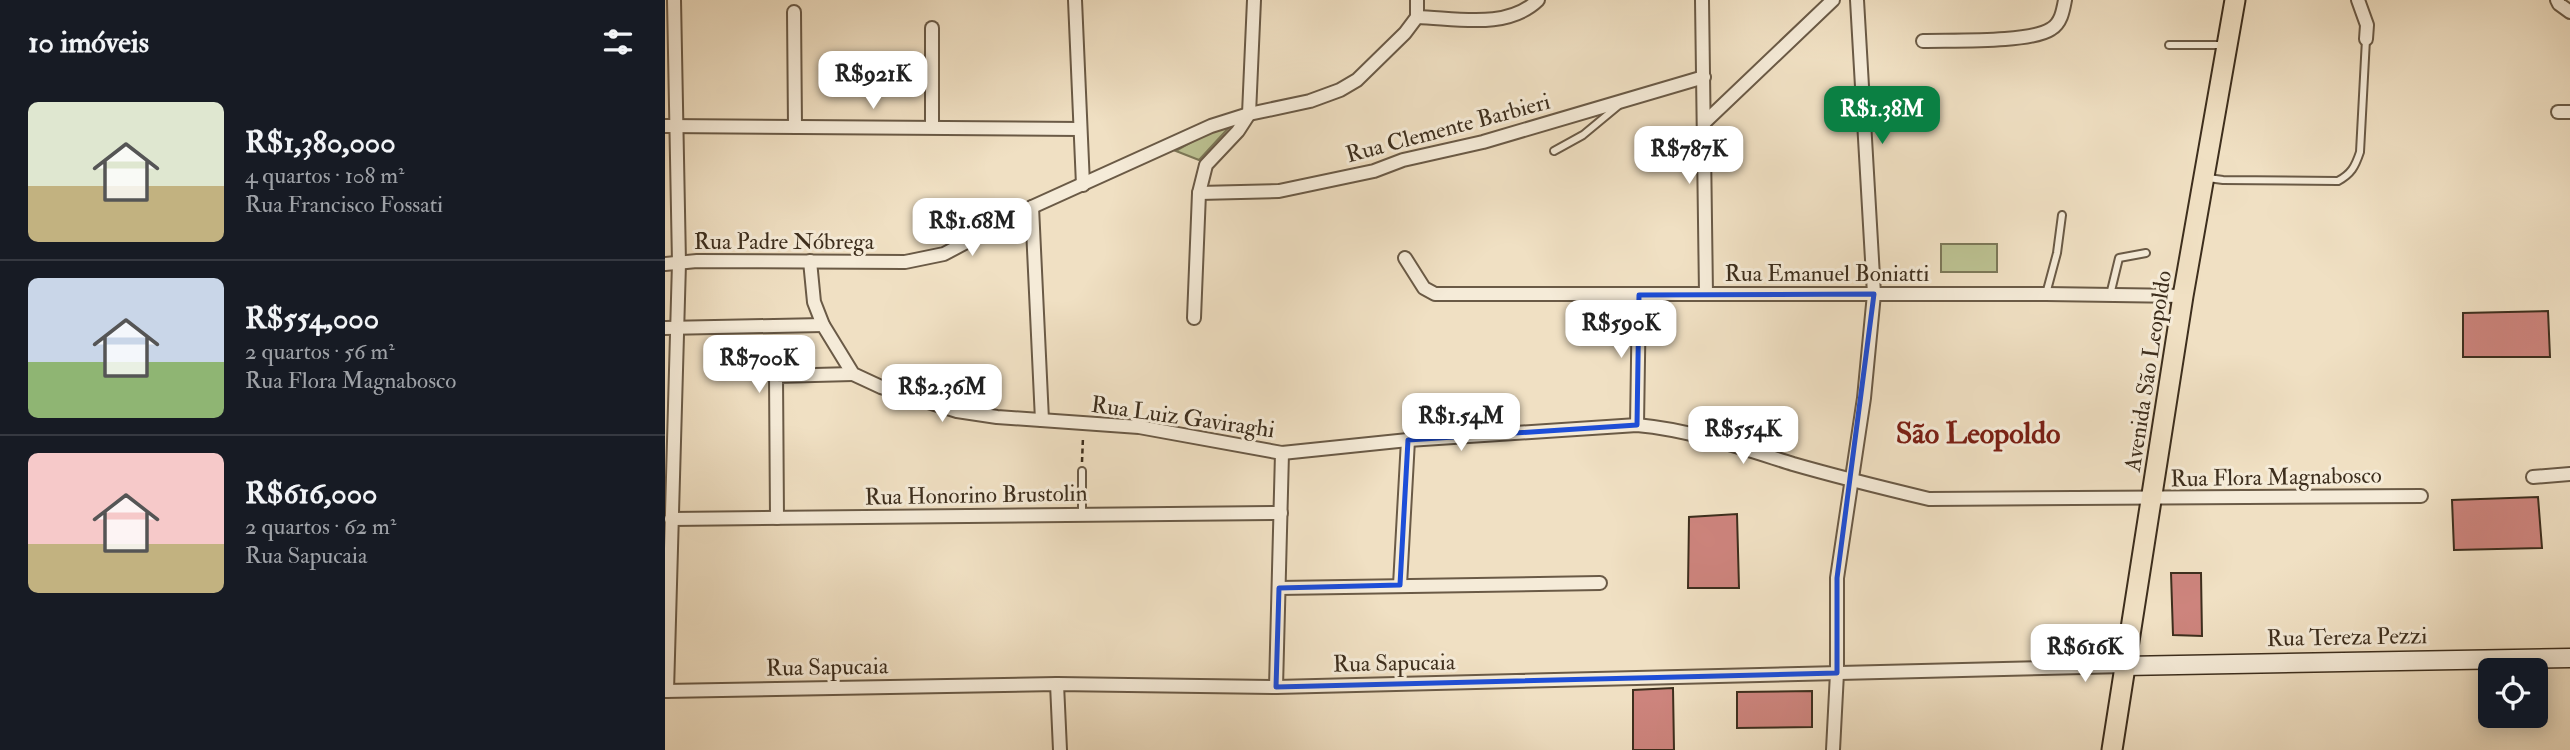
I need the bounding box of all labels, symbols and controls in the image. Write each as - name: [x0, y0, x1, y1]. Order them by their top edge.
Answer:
- icon: filters: [599, 23, 637, 61]
- text: 10 imóveis: [28, 24, 149, 61]
- pin: R$921K: [816, 52, 930, 111]
- text: R$921K: [834, 59, 912, 88]
- pin: R$1.38M: [1817, 86, 1947, 146]
- street label: Rua Clemente Barbieri: [1343, 87, 1553, 169]
- text: R$1.38M: [1840, 94, 1924, 123]
- text: R$1,380,000: [245, 124, 396, 161]
- pin: R$787K: [1632, 127, 1746, 186]
- icon: home: [84, 130, 168, 214]
- text: R$787K: [1650, 134, 1728, 163]
- text: 4 quartos · 108 m²: [245, 161, 405, 190]
- text: Rua Francisco Fossati: [245, 190, 443, 219]
- pin: R$1.68M: [907, 198, 1037, 258]
- text: R$1.68M: [929, 206, 1015, 235]
- street label: Rua Padre Nóbrega: [694, 227, 875, 256]
- street label: Rua Emanuel Boniatti: [1725, 259, 1929, 288]
- street label: Avenida São Leopoldo: [2118, 268, 2179, 475]
- text: R$554,000: [245, 300, 379, 337]
- pin: R$590K: [1564, 300, 1678, 360]
- icon: home: [84, 306, 168, 390]
- text: R$590K: [1581, 308, 1661, 337]
- pin: R$700K: [702, 336, 816, 395]
- text: 2 quartos · 56 m²: [245, 337, 395, 366]
- text: R$700K: [719, 343, 799, 372]
- pin: R$2.36M: [877, 364, 1007, 424]
- text: Rua Flora Magnabosco: [245, 366, 456, 395]
- text: R$2.36M: [898, 372, 986, 401]
- street label: Rua Luiz Gaviraghi: [1089, 390, 1277, 444]
- pin: R$1.54M: [1396, 393, 1526, 453]
- text: R$1.54M: [1418, 401, 1504, 430]
- pin: R$554K: [1686, 406, 1800, 466]
- text: R$554K: [1704, 414, 1782, 443]
- district label: São Leopoldo: [1896, 415, 2060, 452]
- street label: Rua Flora Magnabosco: [2170, 461, 2382, 493]
- text: R$616,000: [245, 475, 377, 512]
- street label: Rua Honorino Brustolin: [864, 479, 1088, 511]
- icon: home: [84, 481, 168, 565]
- text: 2 quartos · 62 m²: [245, 512, 396, 541]
- text: Rua Sapucaia: [245, 541, 367, 570]
- street label: Rua Tereza Pezzi: [2266, 621, 2428, 653]
- pin: R$616K: [2028, 624, 2142, 684]
- text: R$616K: [2047, 632, 2123, 661]
- street label: Rua Sapucaia: [1333, 647, 1456, 680]
- street label: Rua Sapucaia: [766, 651, 889, 684]
- map controls: [2478, 658, 2548, 728]
- button: locate: [2478, 658, 2548, 728]

